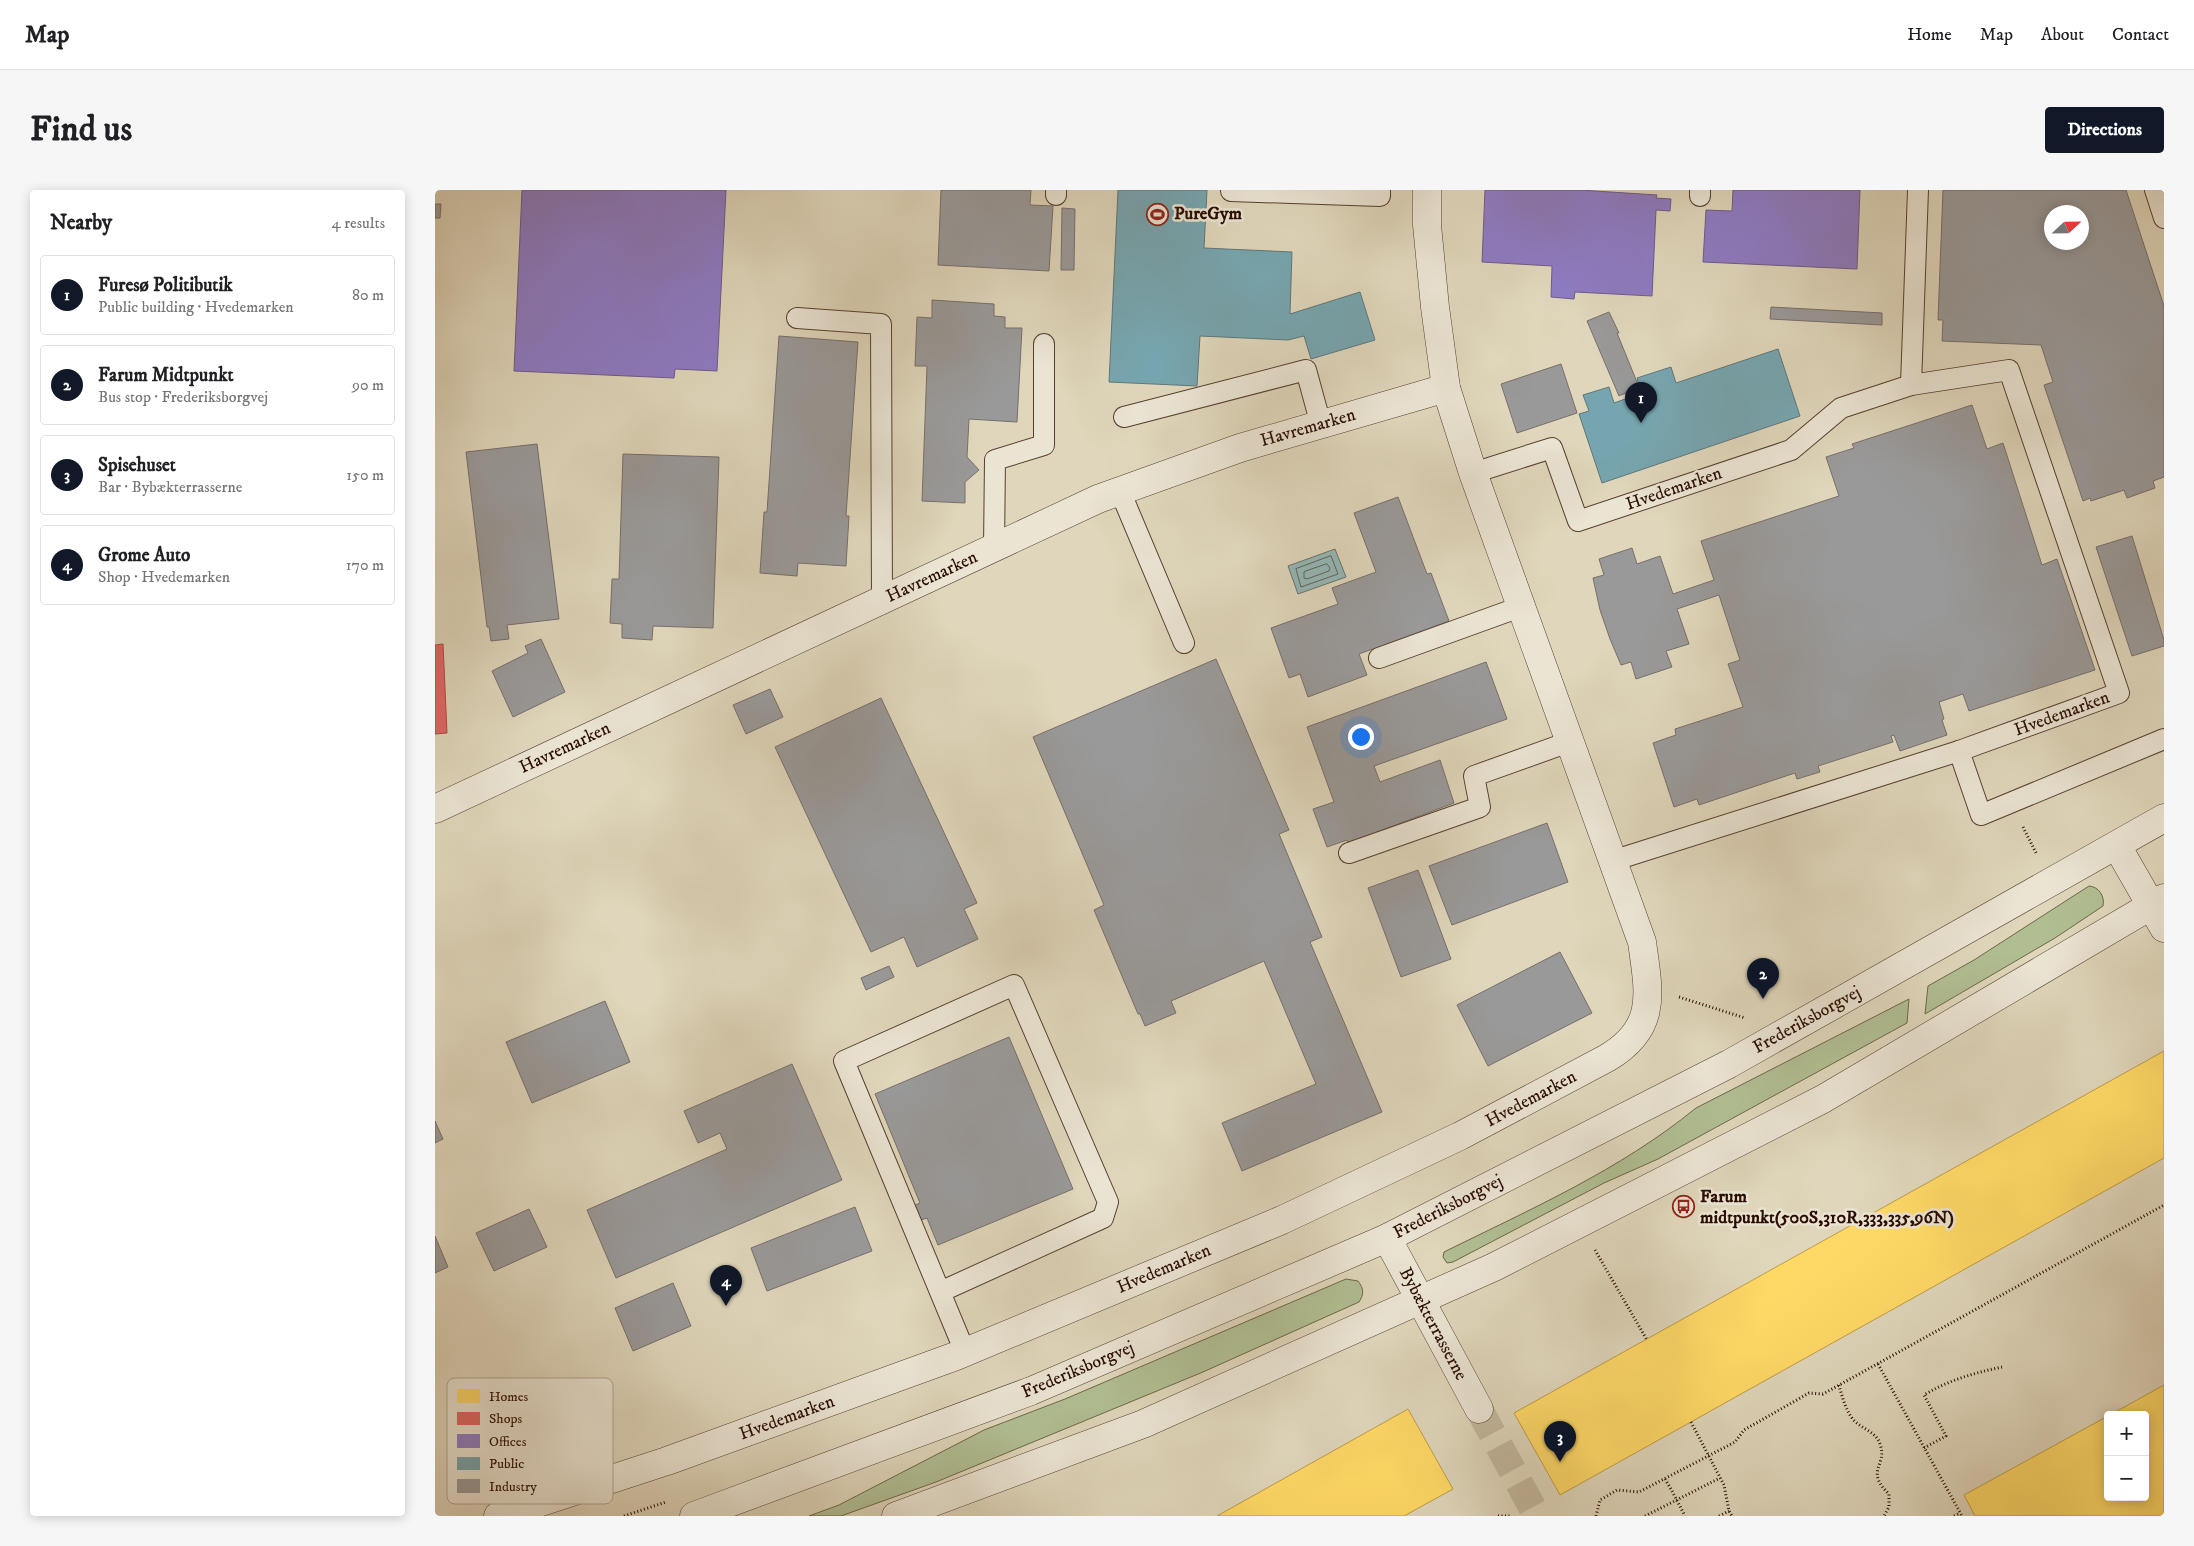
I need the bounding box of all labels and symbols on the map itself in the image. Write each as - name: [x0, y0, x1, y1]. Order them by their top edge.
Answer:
- sports icon: PureGym: [1146, 202, 1170, 226]
- place label: PureGym: [1174, 203, 1242, 225]
- north arrow: [2044, 205, 2089, 250]
- pin: 1: [1625, 382, 1657, 423]
- street label: Havremarken: [1258, 404, 1359, 452]
- street label: Hvedemarken: [1623, 462, 1725, 516]
- street label: Havremarken: [883, 546, 982, 608]
- street label: Hvedemarken: [2011, 686, 2113, 741]
- street label: Havremarken: [516, 717, 615, 779]
- your location: [1348, 724, 1374, 750]
- pin: 2: [1747, 958, 1779, 999]
- street label: Frederiksborgvej: [1749, 981, 1865, 1059]
- street label: Hvedemarken: [1482, 1066, 1581, 1132]
- street label: Frederiksborgvej: [1390, 1170, 1506, 1244]
- place label: Farum midtpunkt(500S,310R,333,335,96N): [1700, 1186, 1954, 1229]
- bus stop icon: Farum midtpunkt(500S,310R,333,335,96N): [1672, 1195, 1696, 1219]
- street label: Hvedemarken: [1114, 1239, 1215, 1299]
- street label: Bybækterrasserne: [1394, 1264, 1472, 1384]
- pin: 4: [710, 1265, 742, 1306]
- street label: Frederiksborgvej: [1019, 1336, 1137, 1404]
- legend: [447, 1378, 613, 1504]
- text: Homes: [489, 1388, 529, 1406]
- street label: Hvedemarken: [736, 1390, 838, 1445]
- text: Shops: [489, 1410, 522, 1428]
- pin: 3: [1544, 1421, 1576, 1462]
- text: Offices: [489, 1433, 527, 1451]
- text: Public: [489, 1455, 524, 1473]
- text: Industry: [489, 1478, 537, 1496]

